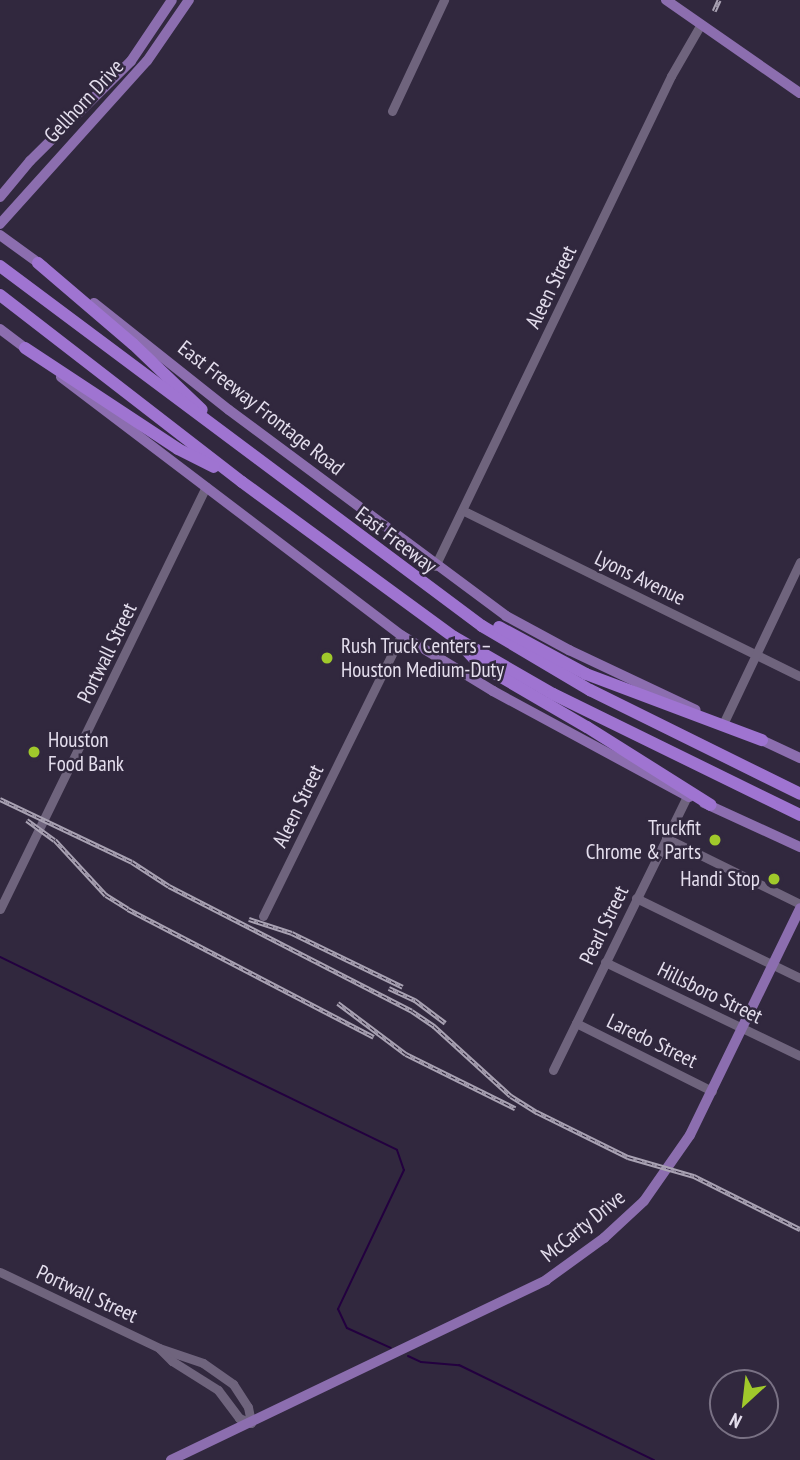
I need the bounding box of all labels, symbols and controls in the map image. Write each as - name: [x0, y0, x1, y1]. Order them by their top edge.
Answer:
- street label: Gellhorn Drive: [39, 54, 129, 148]
- street label: Aleen Street: [520, 241, 582, 333]
- street label: East Freeway Frontage Road: [173, 335, 349, 481]
- street label: East Freeway: [351, 501, 441, 579]
- street label: Lyons Avenue: [590, 545, 690, 611]
- street label: Portwall Street: [72, 599, 142, 707]
- place label: Rush Truck Centers – Houston Medium-Duty: [341, 633, 504, 683]
- marker: Rush Truck Centers – Houston Medium-Duty: [319, 650, 335, 666]
- place label: Houston Food Bank: [48, 727, 124, 777]
- marker: Houston Food Bank: [26, 744, 42, 760]
- street label: Aleen Street: [267, 760, 329, 852]
- place label: Truckfit Chrome & Parts: [586, 815, 701, 865]
- marker: Truckfit Chrome & Parts: [707, 832, 723, 848]
- place label: Handi Stop: [680, 866, 760, 892]
- marker: Handi Stop: [766, 871, 782, 887]
- street label: Pearl Street: [574, 882, 634, 968]
- street label: Hillsboro Street: [653, 957, 767, 1029]
- street label: Laredo Street: [603, 1008, 701, 1074]
- street label: McCarty Drive: [536, 1184, 630, 1268]
- street label: Portwall Street: [33, 1260, 141, 1328]
- north arrow: [709, 1369, 779, 1439]
- text: N: [725, 1408, 745, 1434]

